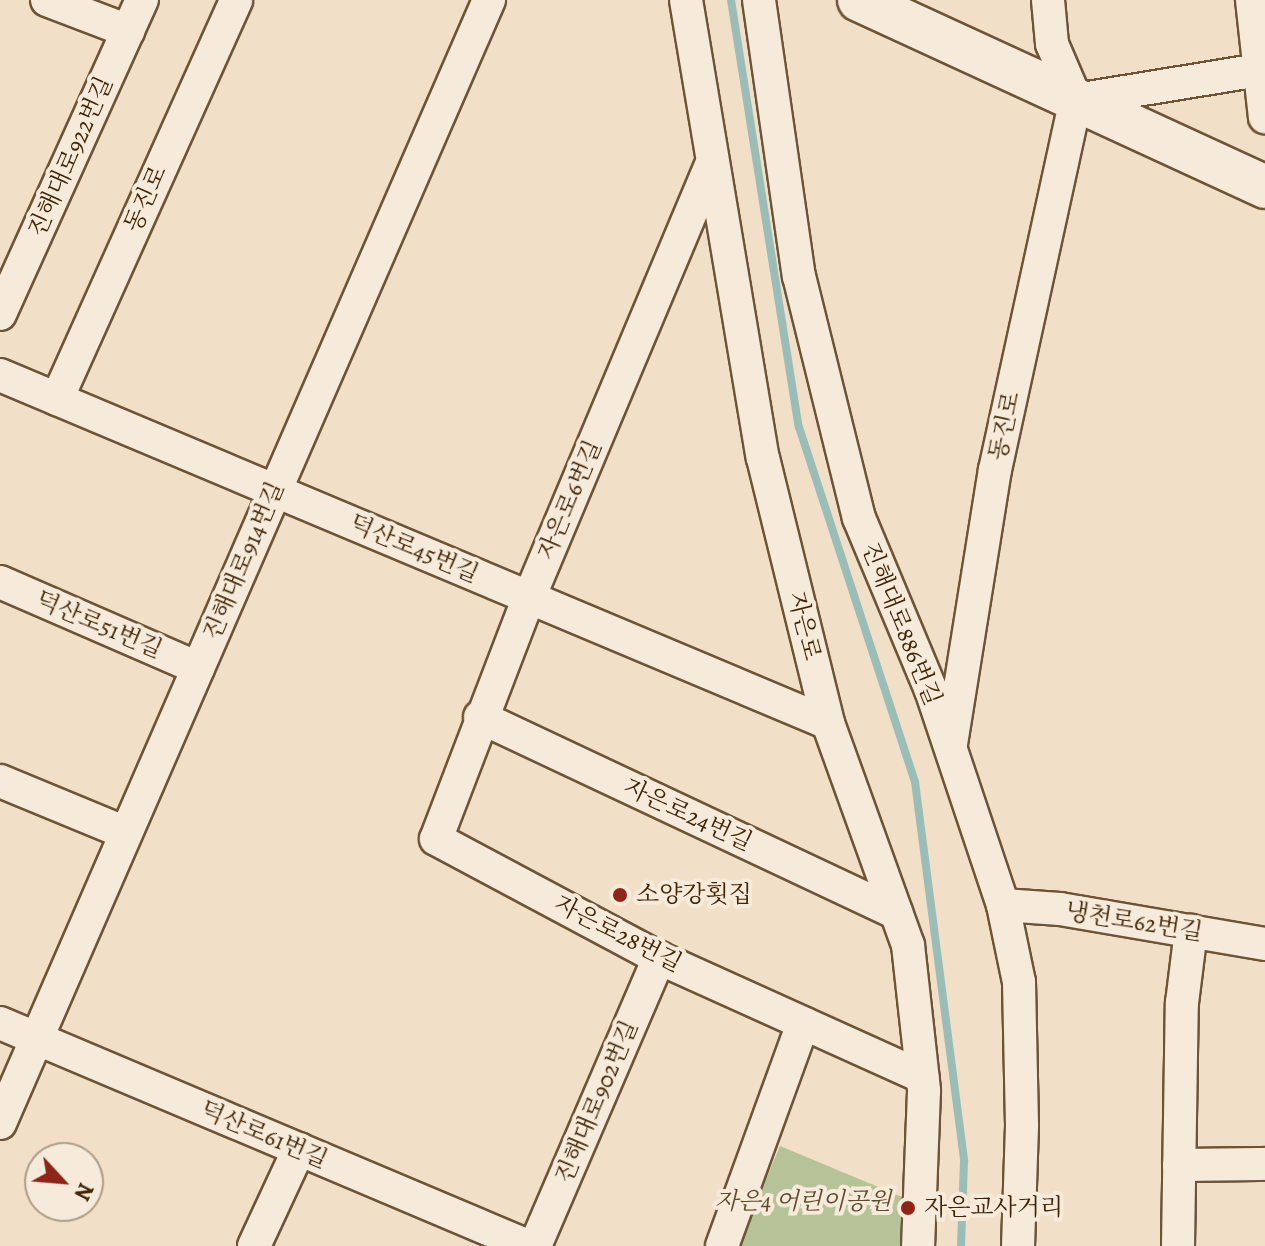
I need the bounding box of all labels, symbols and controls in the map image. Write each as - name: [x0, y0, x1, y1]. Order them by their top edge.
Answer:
- street label: 진해대로922번길: [23, 72, 119, 242]
- street label: 동진로: [119, 161, 173, 237]
- street label: 동진로: [984, 389, 1026, 463]
- street label: 자은로6번길: [532, 436, 608, 564]
- street label: 진해대로914번길: [198, 478, 290, 644]
- street label: 덕산로45번길: [345, 509, 483, 589]
- street label: 진해대로886번길: [855, 538, 947, 710]
- street label: 덕산로51번길: [31, 585, 167, 665]
- street label: 자은로: [782, 589, 826, 663]
- street label: 자은로24번길: [619, 773, 757, 857]
- place label: 소양강횟집: [636, 881, 752, 909]
- marker: 소양강횟집: [611, 886, 629, 904]
- street label: 자은로28번길: [550, 890, 686, 978]
- street label: 냉천로62번길: [1063, 897, 1205, 947]
- street label: 진해대로902번길: [550, 1016, 644, 1188]
- street label: 덕산로61번길: [196, 1095, 332, 1175]
- north arrow: [24, 1142, 104, 1222]
- text: N: [67, 1178, 101, 1205]
- park label: 자은4 어린이공원: [715, 1188, 891, 1216]
- place label: 자은교사거리: [924, 1194, 1063, 1222]
- marker: 자은교사거리: [899, 1199, 917, 1217]

